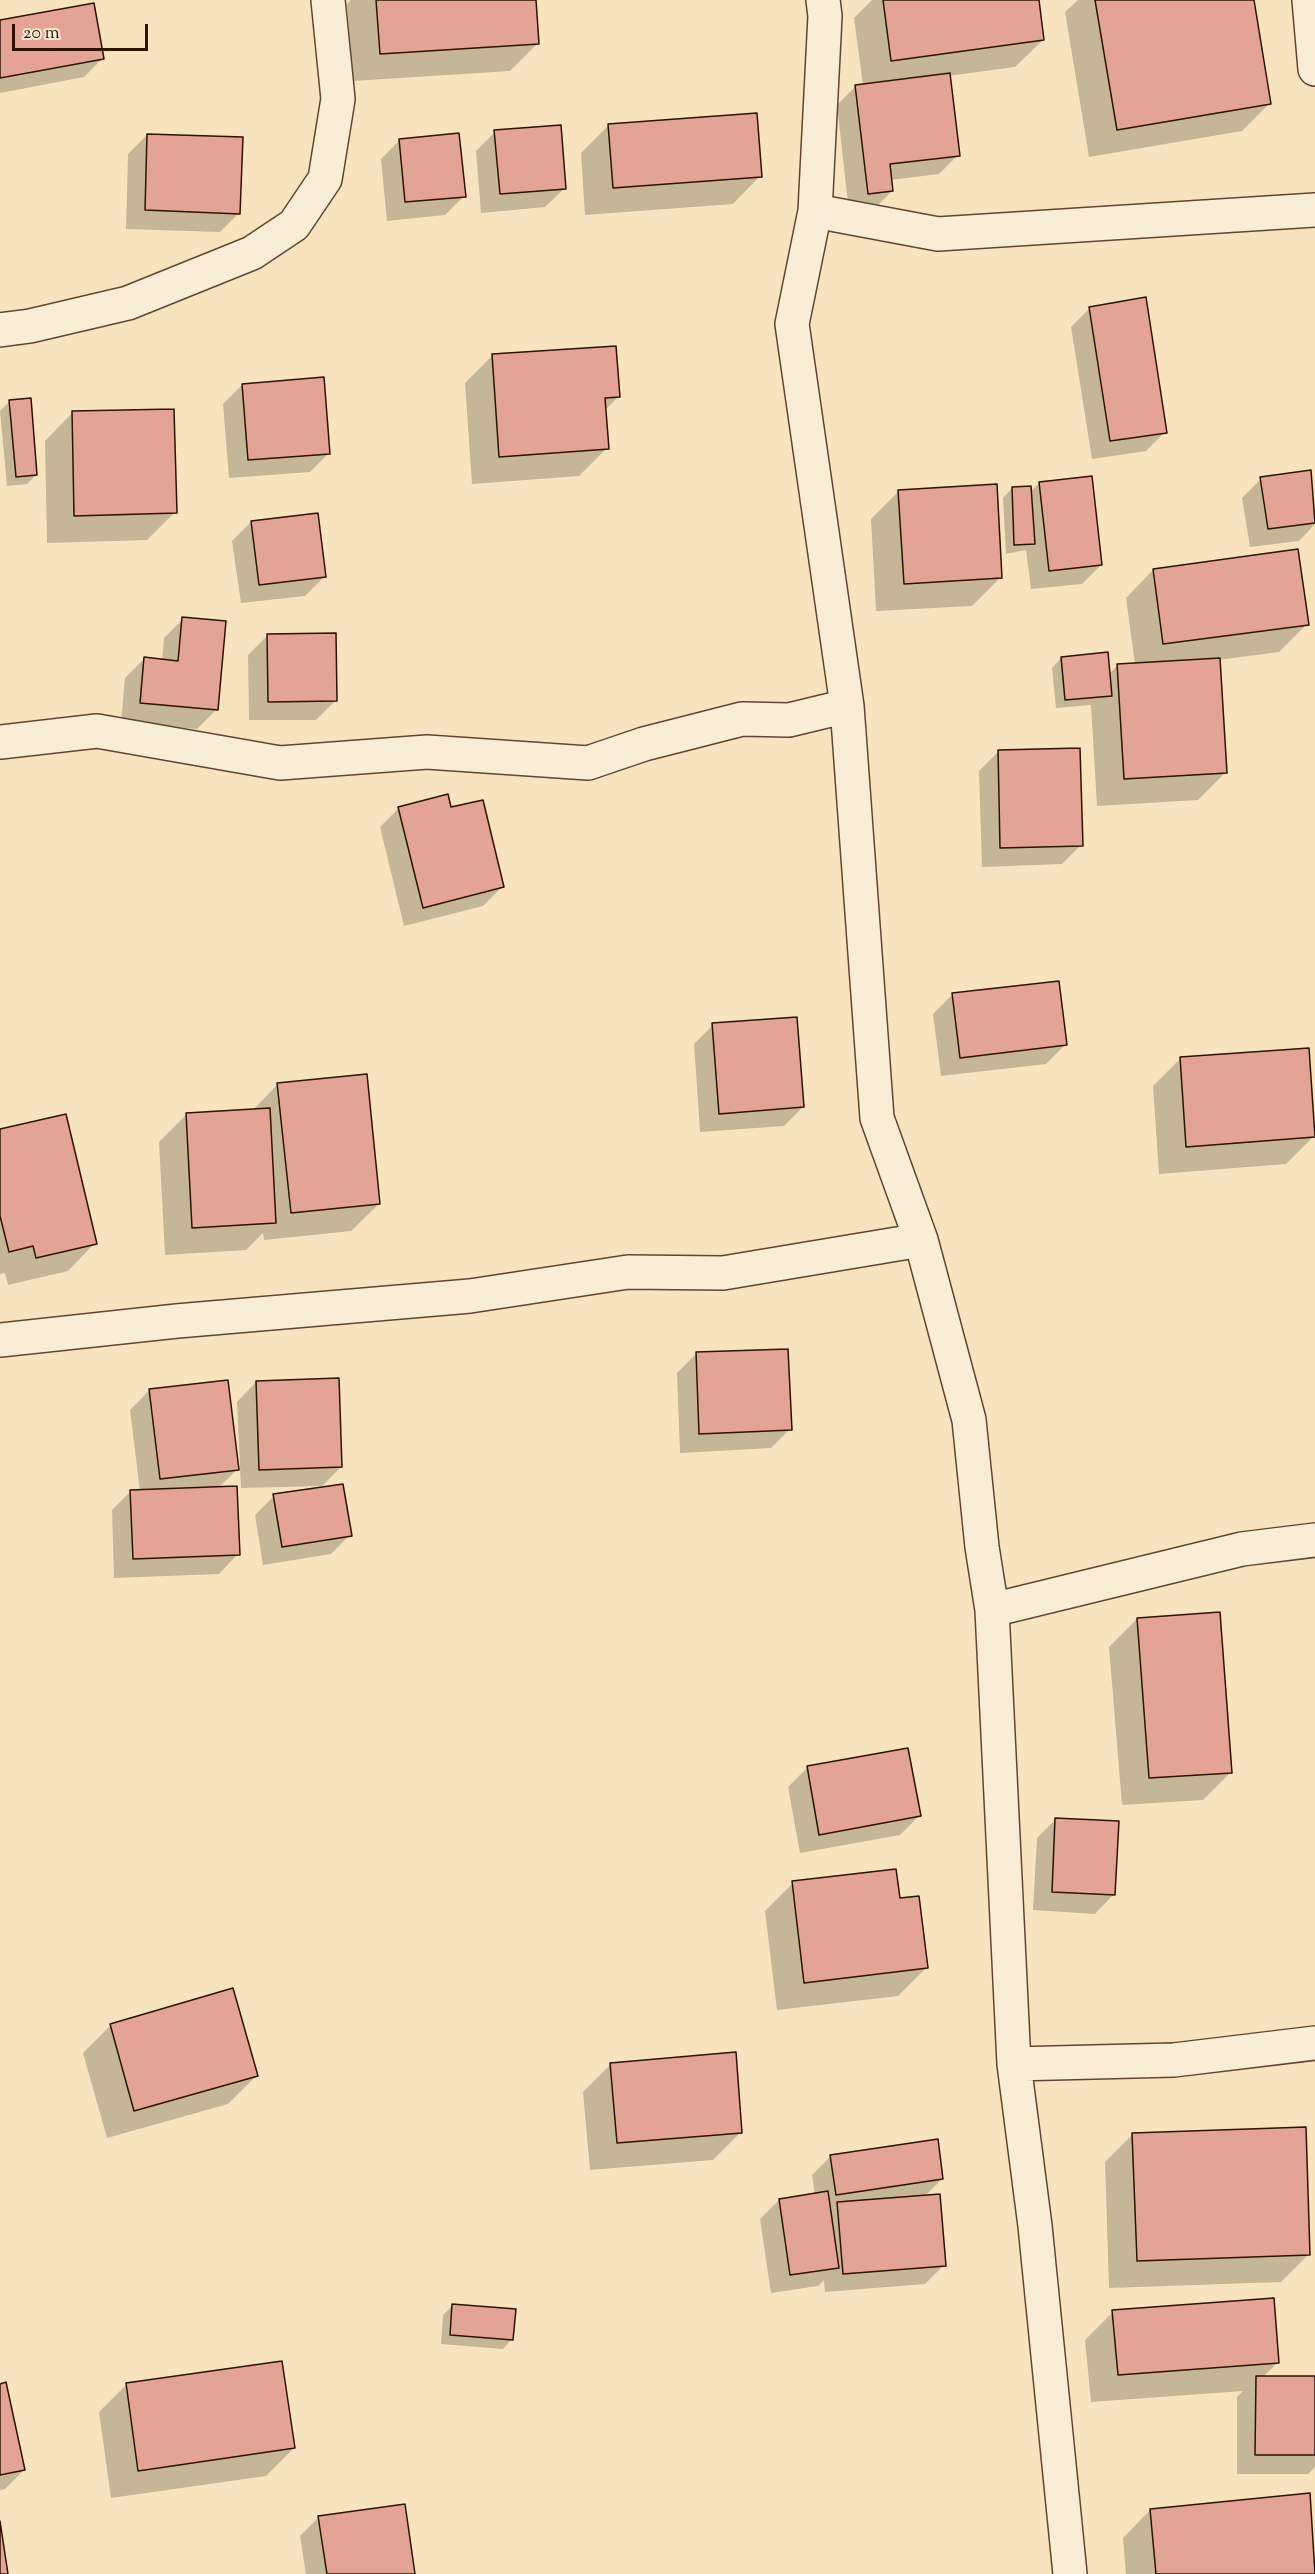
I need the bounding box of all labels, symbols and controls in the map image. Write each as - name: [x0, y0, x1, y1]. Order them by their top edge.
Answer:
- scale bar: [15, 12, 152, 50]
- text: 20 m: [23, 21, 60, 47]

